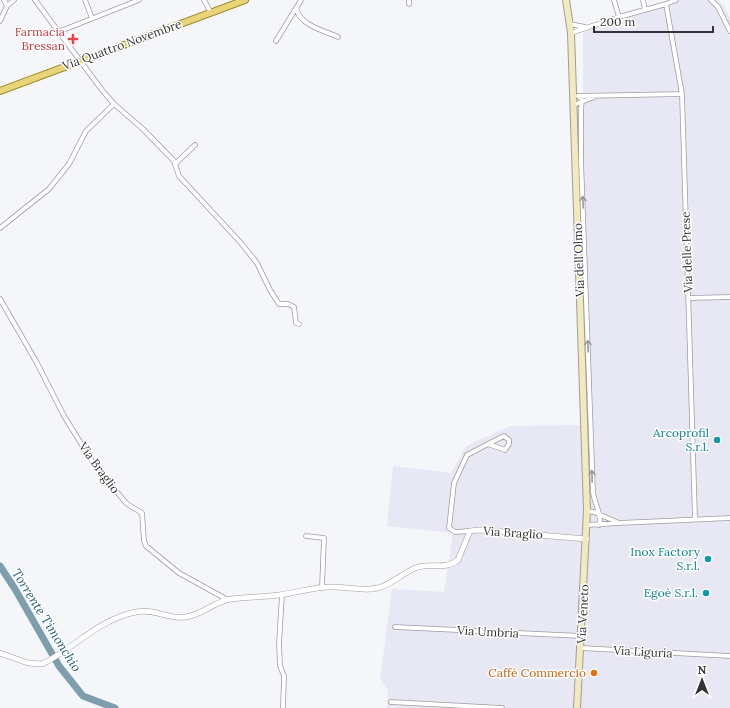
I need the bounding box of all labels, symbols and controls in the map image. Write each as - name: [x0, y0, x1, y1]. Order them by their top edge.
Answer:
- scale bar: [594, 8, 713, 34]
- text: 200 m: [600, 14, 636, 29]
- street label: Via Quattro Novembre: [59, 16, 184, 73]
- place label: Farmacia Bressan: [15, 24, 65, 53]
- marker: Farmacia Bressan: [68, 34, 78, 44]
- one-way arrow: [579, 196, 587, 209]
- street label: Via delle Prese: [678, 211, 695, 294]
- street label: Via dell'Olmo: [570, 223, 587, 298]
- one-way arrow: [584, 340, 592, 353]
- place label: Arcoprofil S.r.l.: [652, 425, 709, 454]
- marker: Arcoprofil S.r.l.: [712, 435, 722, 445]
- street label: Via Braglio: [75, 438, 123, 496]
- one-way arrow: [588, 470, 596, 483]
- street label: Via Braglio: [482, 523, 543, 542]
- place label: Inox Factory S.r.l.: [630, 544, 701, 573]
- marker: Inox Factory S.r.l.: [703, 554, 713, 564]
- water label: Torrente Timonchio: [8, 566, 85, 675]
- street label: Via Veneto: [573, 584, 592, 645]
- place label: Egoè S.r.l.: [644, 585, 698, 600]
- marker: Egoè S.r.l.: [701, 588, 711, 598]
- street label: Via Umbria: [456, 622, 519, 641]
- street label: Via Liguria: [612, 642, 673, 661]
- north arrow: [682, 660, 722, 700]
- text: N: [698, 663, 707, 677]
- place label: Caffè Commercio: [488, 665, 586, 680]
- marker: Caffè Commercio: [589, 668, 599, 678]

